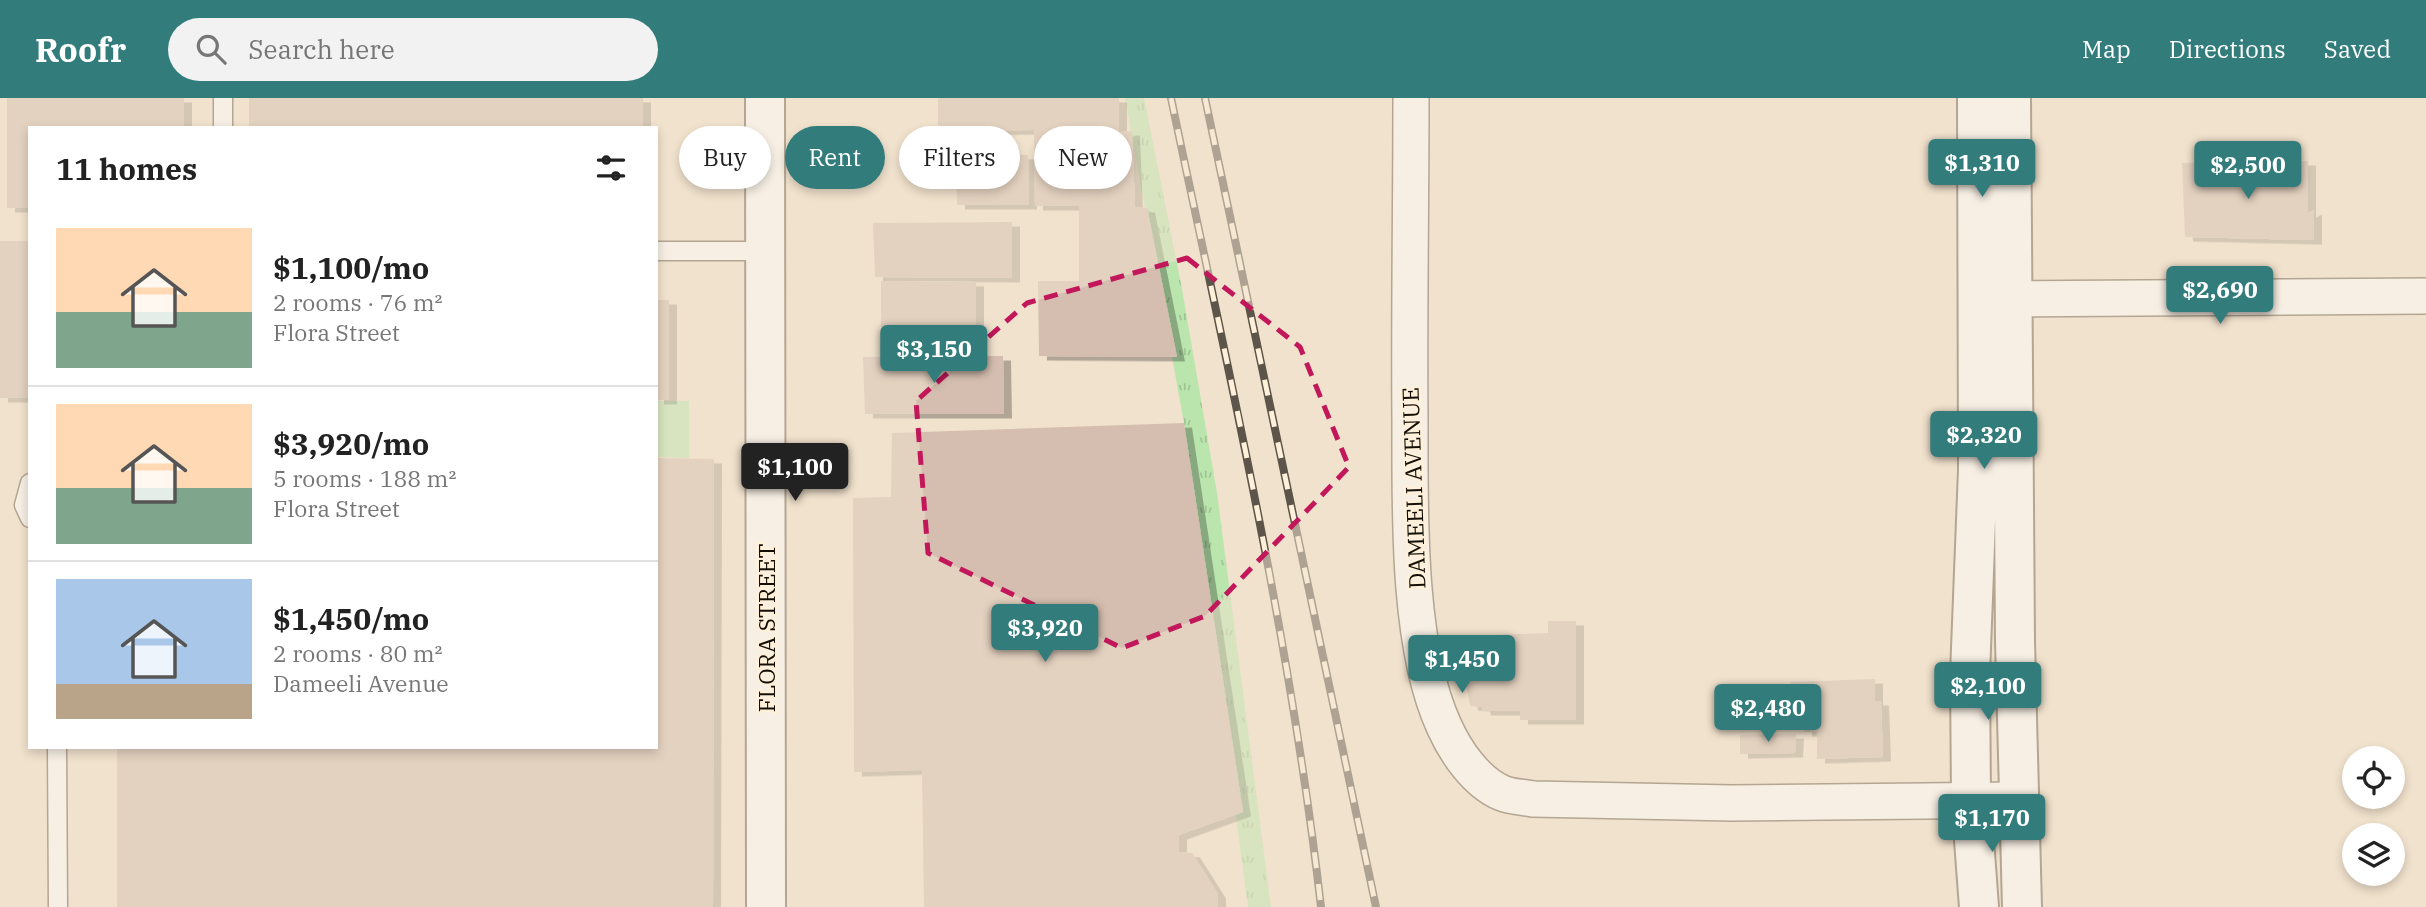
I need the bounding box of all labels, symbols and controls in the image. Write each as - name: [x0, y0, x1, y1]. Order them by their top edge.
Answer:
- search box: [168, 18, 658, 81]
- text: Roofr: [35, 28, 126, 71]
- icon: search: [192, 30, 230, 68]
- text: Search here: [248, 32, 395, 66]
- text: Map: [2082, 33, 2131, 65]
- text: Directions: [2169, 33, 2286, 65]
- text: Saved: [2324, 33, 2391, 65]
- chip: Buy: [679, 126, 771, 189]
- chip: Rent: [785, 126, 885, 189]
- chip: Filters: [899, 126, 1020, 189]
- chip: New: [1034, 126, 1132, 189]
- pin: $1,310: [1925, 140, 2039, 199]
- pin: $2,500: [2191, 141, 2305, 201]
- text: $1,310: [1944, 147, 2020, 177]
- text: 11 homes: [56, 149, 197, 188]
- icon: filters: [592, 149, 630, 187]
- text: $2,500: [2210, 149, 2286, 179]
- text: $1,100/mo: [273, 248, 429, 287]
- icon: home: [112, 256, 196, 340]
- pin: $2,690: [2163, 266, 2277, 326]
- text: $2,690: [2182, 274, 2258, 304]
- text: 2 rooms · 76 m²: [273, 287, 443, 317]
- text: Flora Street: [273, 317, 400, 347]
- pin: $3,150: [877, 326, 991, 385]
- text: $3,150: [896, 333, 972, 363]
- street label: DAMEELI AVENUE: [1394, 386, 1432, 590]
- pin: $2,320: [1927, 412, 2041, 471]
- text: $2,320: [1946, 419, 2022, 449]
- text: $3,920/mo: [273, 424, 429, 463]
- icon: home: [112, 432, 196, 516]
- pin: $1,100: [738, 444, 852, 503]
- text: $1,100: [757, 451, 833, 481]
- text: 5 rooms · 188 m²: [273, 463, 456, 493]
- text: Flora Street: [273, 493, 400, 523]
- street label: FLORA STREET: [751, 543, 781, 713]
- text: $1,450/mo: [273, 599, 429, 638]
- pin: $3,920: [988, 604, 1102, 664]
- icon: home: [112, 607, 196, 691]
- text: $3,920: [1007, 612, 1083, 642]
- pin: $1,450: [1405, 636, 1519, 695]
- text: 2 rooms · 80 m²: [273, 638, 443, 668]
- text: $1,450: [1424, 643, 1500, 673]
- pin: $2,100: [1931, 662, 2045, 722]
- text: Dameeli Avenue: [273, 668, 449, 698]
- text: $2,100: [1950, 670, 2026, 700]
- pin: $2,480: [1711, 684, 1825, 744]
- text: $2,480: [1730, 692, 1806, 722]
- map controls: [2342, 746, 2405, 886]
- button: locate: [2342, 746, 2405, 809]
- pin: $1,170: [1935, 794, 2049, 854]
- text: $1,170: [1954, 802, 2030, 832]
- button: layers: [2342, 823, 2405, 886]

